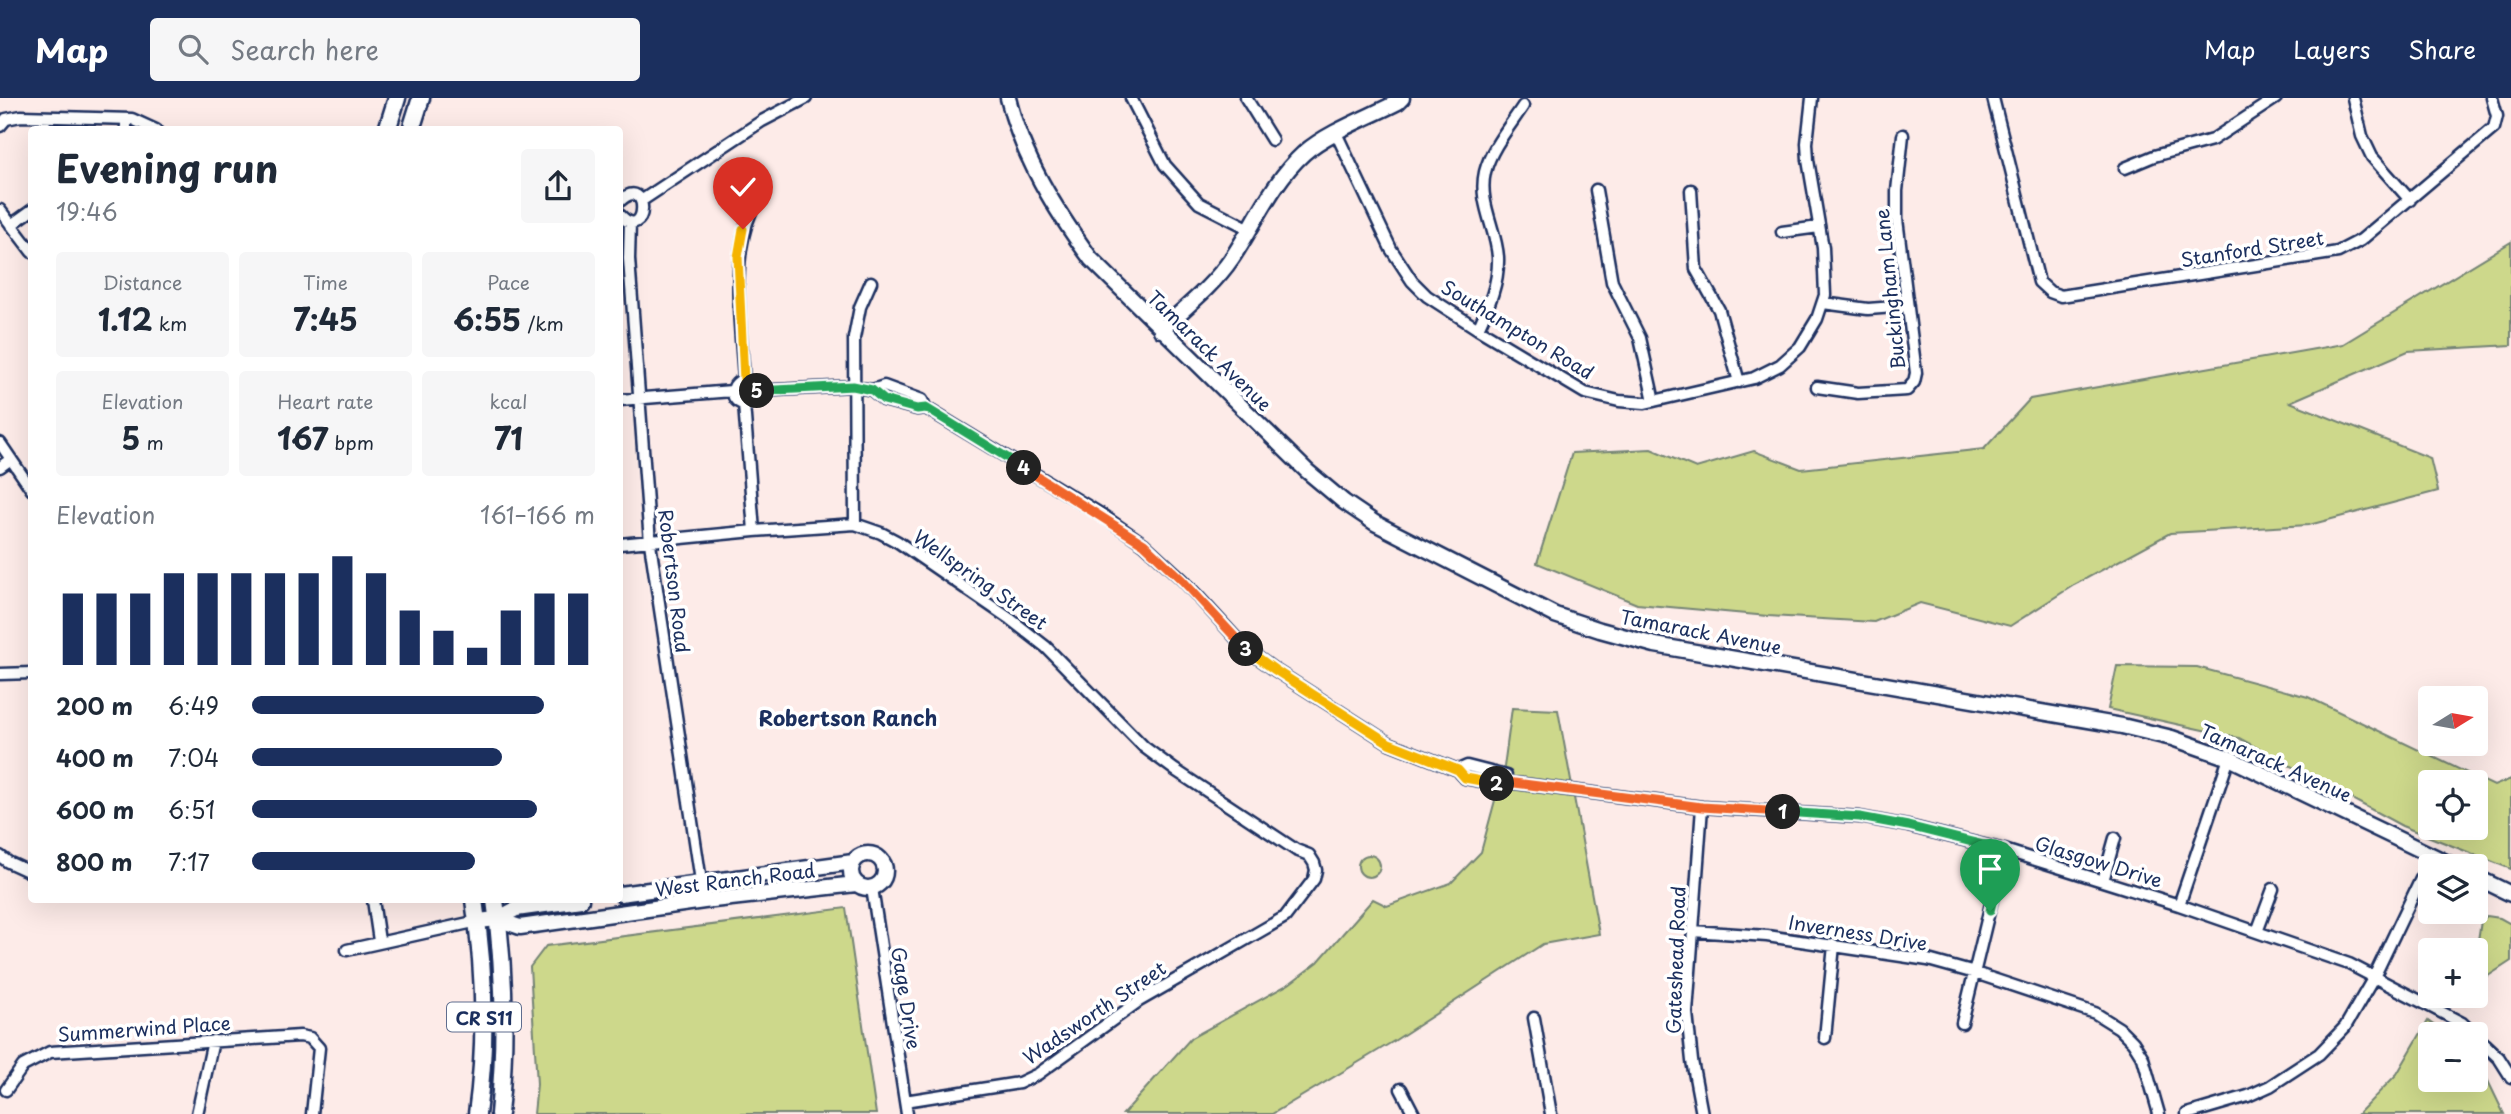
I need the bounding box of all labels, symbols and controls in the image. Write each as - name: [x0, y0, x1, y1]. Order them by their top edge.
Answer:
- search box: [150, 18, 640, 81]
- text: Map: [35, 24, 108, 74]
- icon: search: [174, 30, 212, 68]
- text: Search here: [230, 30, 379, 69]
- text: Map: [2204, 31, 2255, 67]
- text: Layers: [2293, 31, 2370, 67]
- text: Share: [2408, 31, 2476, 67]
- text: Evening run: [56, 139, 278, 196]
- button: share: [521, 149, 595, 223]
- pin: [713, 157, 773, 229]
- icon: check: [724, 168, 762, 206]
- text: 19:46: [56, 194, 118, 229]
- street label: Buckingham Lane: [1867, 207, 1911, 371]
- street label: Stanford Street: [2178, 223, 2326, 273]
- text: Distance: [103, 268, 182, 296]
- text: Time: [303, 268, 348, 296]
- text: Pace: [487, 268, 530, 296]
- street label: Southampton Road: [1436, 272, 1600, 386]
- street label: Tamarack Avenue: [1142, 283, 1278, 417]
- text: 1.12: [98, 296, 153, 341]
- text: 7:45: [293, 296, 358, 341]
- text: 6:55: [453, 296, 521, 341]
- text: km: [153, 309, 187, 337]
- text: /km: [521, 309, 564, 337]
- pin: 5: [740, 374, 774, 408]
- text: 5: [750, 376, 763, 404]
- text: Elevation: [102, 387, 183, 415]
- text: Heart rate: [278, 387, 373, 415]
- text: kcal: [490, 387, 527, 415]
- text: 5: [121, 415, 140, 460]
- text: 167: [277, 415, 328, 460]
- text: 71: [494, 415, 523, 460]
- text: m: [140, 428, 164, 456]
- text: bpm: [328, 428, 374, 456]
- pin: 4: [1006, 450, 1042, 486]
- text: 4: [1017, 453, 1030, 481]
- text: Elevation: [56, 497, 155, 532]
- text: 161–166 m: [480, 497, 595, 532]
- street label: Robertson Road: [652, 508, 698, 654]
- street label: Wellspring Street: [908, 522, 1054, 636]
- street label: Tamarack Avenue: [1618, 602, 1784, 660]
- pin: 3: [1228, 632, 1264, 666]
- text: 3: [1239, 634, 1252, 662]
- north arrow: [2418, 686, 2488, 756]
- map controls: [2418, 686, 2488, 1092]
- text: 200 m: [56, 688, 133, 723]
- text: 6:49: [168, 688, 219, 723]
- district label: Robertson Ranch: [759, 701, 937, 733]
- street label: Tamarack Avenue: [2196, 716, 2356, 808]
- text: 400 m: [56, 740, 134, 775]
- text: 7:04: [168, 740, 219, 775]
- pin: 2: [1480, 766, 1514, 802]
- text: 2: [1490, 769, 1503, 797]
- button: locate: [2418, 770, 2488, 840]
- text: 600 m: [56, 792, 134, 827]
- text: 6:51: [168, 792, 215, 827]
- pin: 1: [1766, 794, 1800, 830]
- text: 1: [1778, 797, 1787, 825]
- street label: Glasgow Drive: [2032, 828, 2166, 894]
- pin: [1960, 839, 2020, 911]
- text: 800 m: [56, 844, 133, 879]
- text: 7:17: [168, 844, 210, 879]
- icon: arrive: [1971, 850, 2009, 888]
- button: layers: [2418, 854, 2488, 924]
- street label: West Ranch Road: [653, 855, 817, 903]
- street label: Gateshead Road: [1658, 885, 1692, 1035]
- street label: Inverness Drive: [1787, 907, 1929, 957]
- button: +: [2418, 938, 2488, 1008]
- street label: Gage Drive: [885, 945, 929, 1051]
- street label: Wadsworth Street: [1017, 954, 1171, 1070]
- road number: CR S11: [447, 1002, 521, 1032]
- street label: Summerwind Place: [56, 1008, 232, 1048]
- button: −: [2418, 1022, 2488, 1092]

